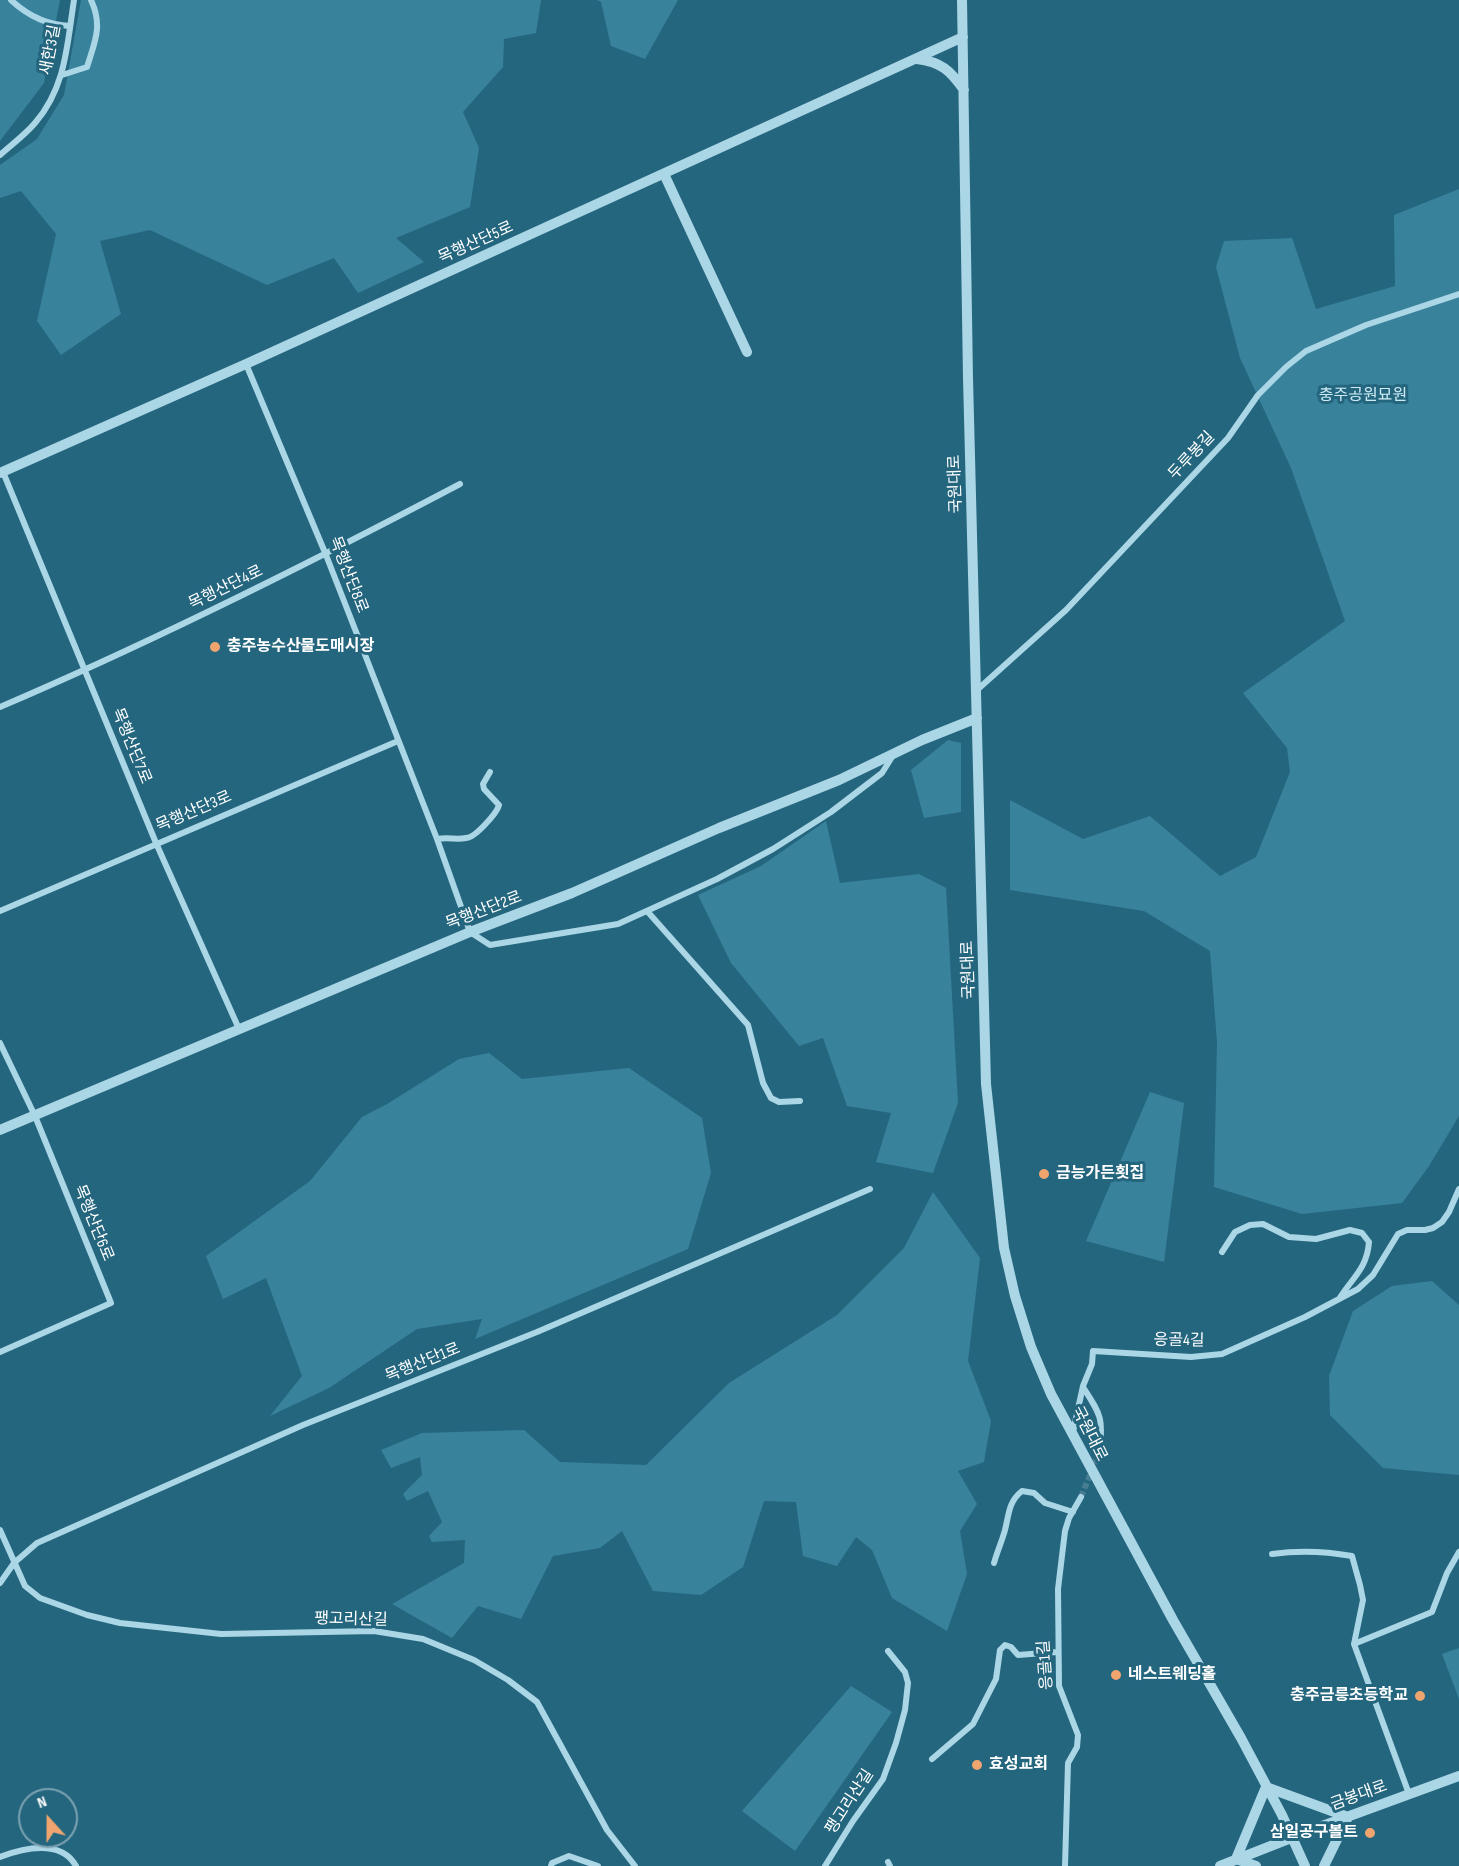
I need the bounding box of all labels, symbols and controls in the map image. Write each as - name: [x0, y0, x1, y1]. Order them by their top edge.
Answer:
- street label: 새한3길: [37, 23, 65, 77]
- street label: 목행산단5로: [436, 218, 516, 268]
- park label: 충주공원묘원: [1319, 386, 1407, 406]
- street label: 두루봉길: [1165, 428, 1219, 484]
- street label: 국원대로: [945, 454, 967, 514]
- street label: 목행산단8로: [325, 534, 371, 616]
- street label: 목행산단4로: [186, 562, 266, 614]
- place label: 충주농수산물도매시장: [227, 637, 374, 657]
- marker: 충주농수산물도매시장: [208, 640, 222, 654]
- street label: 목행산단7로: [107, 705, 155, 787]
- street label: 목행산단3로: [153, 787, 235, 837]
- street label: 목행산단2로: [443, 888, 525, 934]
- street label: 국원대로: [958, 940, 980, 1000]
- place label: 금능가든횟집: [1056, 1164, 1144, 1184]
- marker: 금능가든횟집: [1037, 1167, 1051, 1181]
- street label: 목행산단6로: [69, 1182, 117, 1264]
- street label: 응골4길: [1153, 1331, 1205, 1351]
- street label: 목행산단1로: [383, 1339, 463, 1387]
- street label: 국원대로: [1067, 1403, 1111, 1465]
- street label: 팽고리산길: [314, 1610, 388, 1630]
- street label: 응골1길: [1035, 1640, 1057, 1690]
- place label: 네스트웨딩홀: [1128, 1665, 1216, 1685]
- marker: 네스트웨딩홀: [1109, 1668, 1123, 1682]
- place label: 충주금릉초등학교: [1290, 1686, 1408, 1706]
- marker: 충주금릉초등학교: [1413, 1689, 1427, 1703]
- place label: 효성교회: [989, 1755, 1048, 1775]
- marker: 효성교회: [970, 1758, 984, 1772]
- street label: 팽고리산길: [822, 1766, 878, 1838]
- street label: 금봉대로: [1328, 1777, 1390, 1815]
- north arrow: [18, 1788, 78, 1848]
- text: N: [35, 1792, 49, 1813]
- place label: 삼일공구볼트: [1270, 1823, 1358, 1843]
- marker: 삼일공구볼트: [1363, 1826, 1377, 1840]

